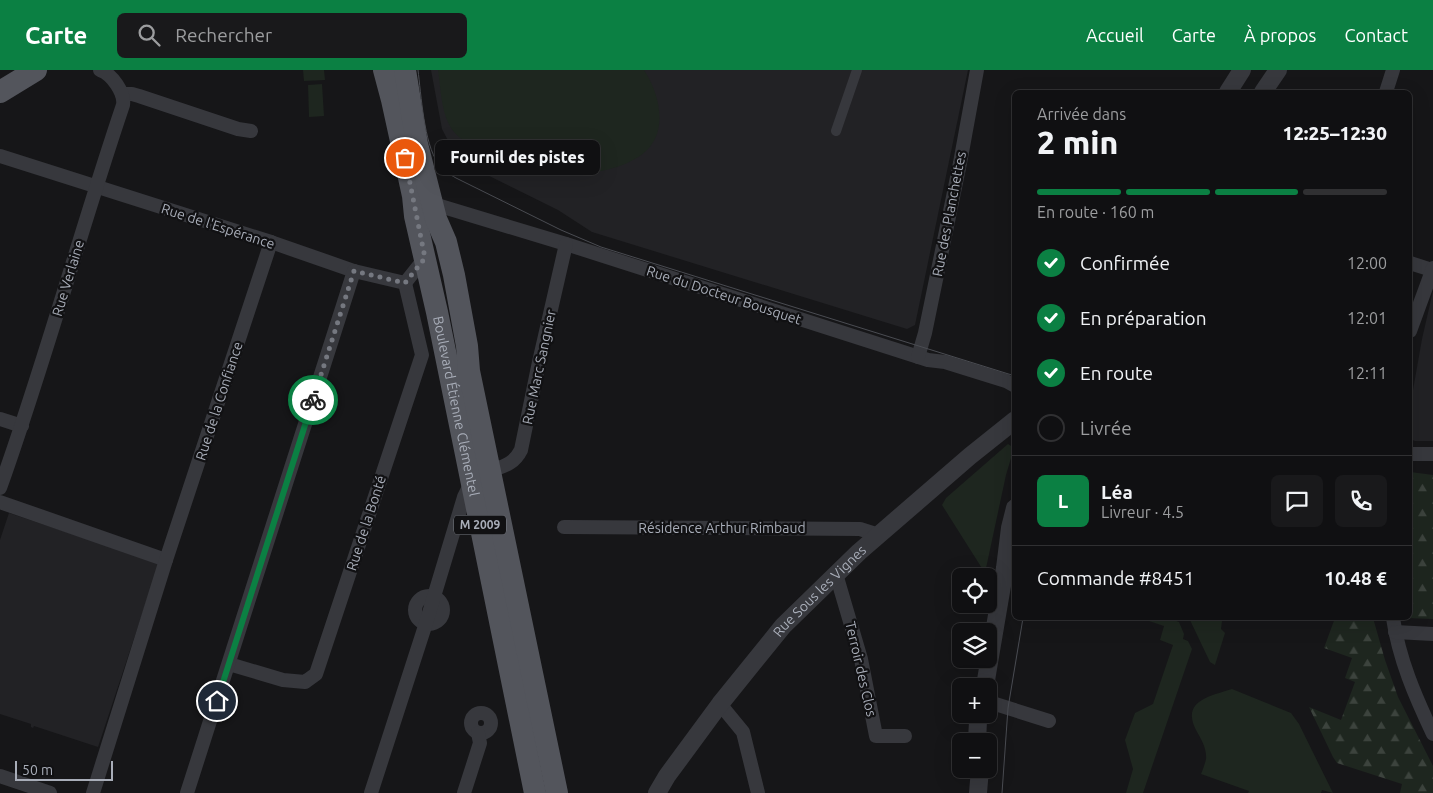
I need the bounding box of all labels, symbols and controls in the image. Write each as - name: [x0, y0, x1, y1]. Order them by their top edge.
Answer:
- search box: [117, 13, 467, 58]
- icon: search: [135, 21, 163, 49]
- text: Carte: [25, 22, 87, 49]
- text: Rechercher: [175, 24, 272, 46]
- text: Accueil: [1086, 25, 1144, 45]
- text: Carte: [1172, 25, 1216, 45]
- text: À propos: [1244, 25, 1316, 45]
- text: Contact: [1344, 25, 1408, 45]
- text: Arrivée dans: [1037, 105, 1126, 123]
- text: 12:25–12:30: [1282, 122, 1387, 144]
- text: 2 min: [1037, 124, 1118, 160]
- pin: [384, 137, 426, 179]
- callout: Fournil des pistes: [435, 140, 600, 176]
- icon: bag: [391, 144, 419, 172]
- text: Fournil des pistes: [450, 148, 585, 166]
- street label: Rue des Planchettes: [929, 150, 969, 278]
- street label: Rue de l'Espérance: [159, 200, 277, 252]
- text: En route · 160 m: [1037, 203, 1154, 221]
- street label: Rue Verlaine: [49, 238, 87, 318]
- icon: check: [1037, 249, 1065, 277]
- text: Confirmée: [1080, 252, 1170, 274]
- text: 12:00: [1347, 254, 1387, 272]
- street label: Rue du Docteur Bousquet: [645, 262, 804, 328]
- icon: check: [1037, 304, 1065, 332]
- street label: Rue Marc Sangnier: [519, 307, 559, 426]
- text: En préparation: [1080, 307, 1207, 329]
- text: 12:01: [1347, 309, 1387, 327]
- street label: Boulevard Étienne Clémentel: [430, 315, 482, 498]
- street label: Rue de la Confiance: [192, 340, 246, 462]
- icon: check: [1037, 359, 1065, 387]
- text: En route: [1080, 362, 1153, 384]
- text: 12:11: [1347, 364, 1387, 382]
- courier: [288, 375, 338, 425]
- icon: bike: [299, 386, 327, 414]
- text: Livrée: [1080, 417, 1132, 439]
- street label: Rue de la Bonté: [343, 473, 389, 573]
- button: chat: [1271, 475, 1323, 527]
- button: phone: [1335, 475, 1387, 527]
- text: Léa: [1101, 481, 1133, 503]
- text: L: [1058, 490, 1068, 512]
- text: Livreur · 4.5: [1101, 503, 1184, 521]
- road number: M 2009: [454, 516, 506, 534]
- street label: Résidence Arthur Rimbaud: [638, 520, 806, 536]
- street label: Rue Sous les Vignes: [770, 542, 869, 640]
- text: Commande #8451: [1037, 567, 1194, 589]
- text: 10.48 €: [1324, 567, 1387, 589]
- map controls: [952, 568, 997, 778]
- button: locate: [952, 568, 997, 613]
- street label: Terroir des Clos: [842, 620, 880, 718]
- button: layers: [952, 623, 997, 668]
- button: +: [952, 678, 997, 723]
- pin: [196, 680, 238, 722]
- icon: home: [203, 687, 231, 715]
- button: −: [952, 733, 997, 778]
- scale bar: [15, 758, 112, 781]
- text: 50 m: [22, 762, 53, 778]

